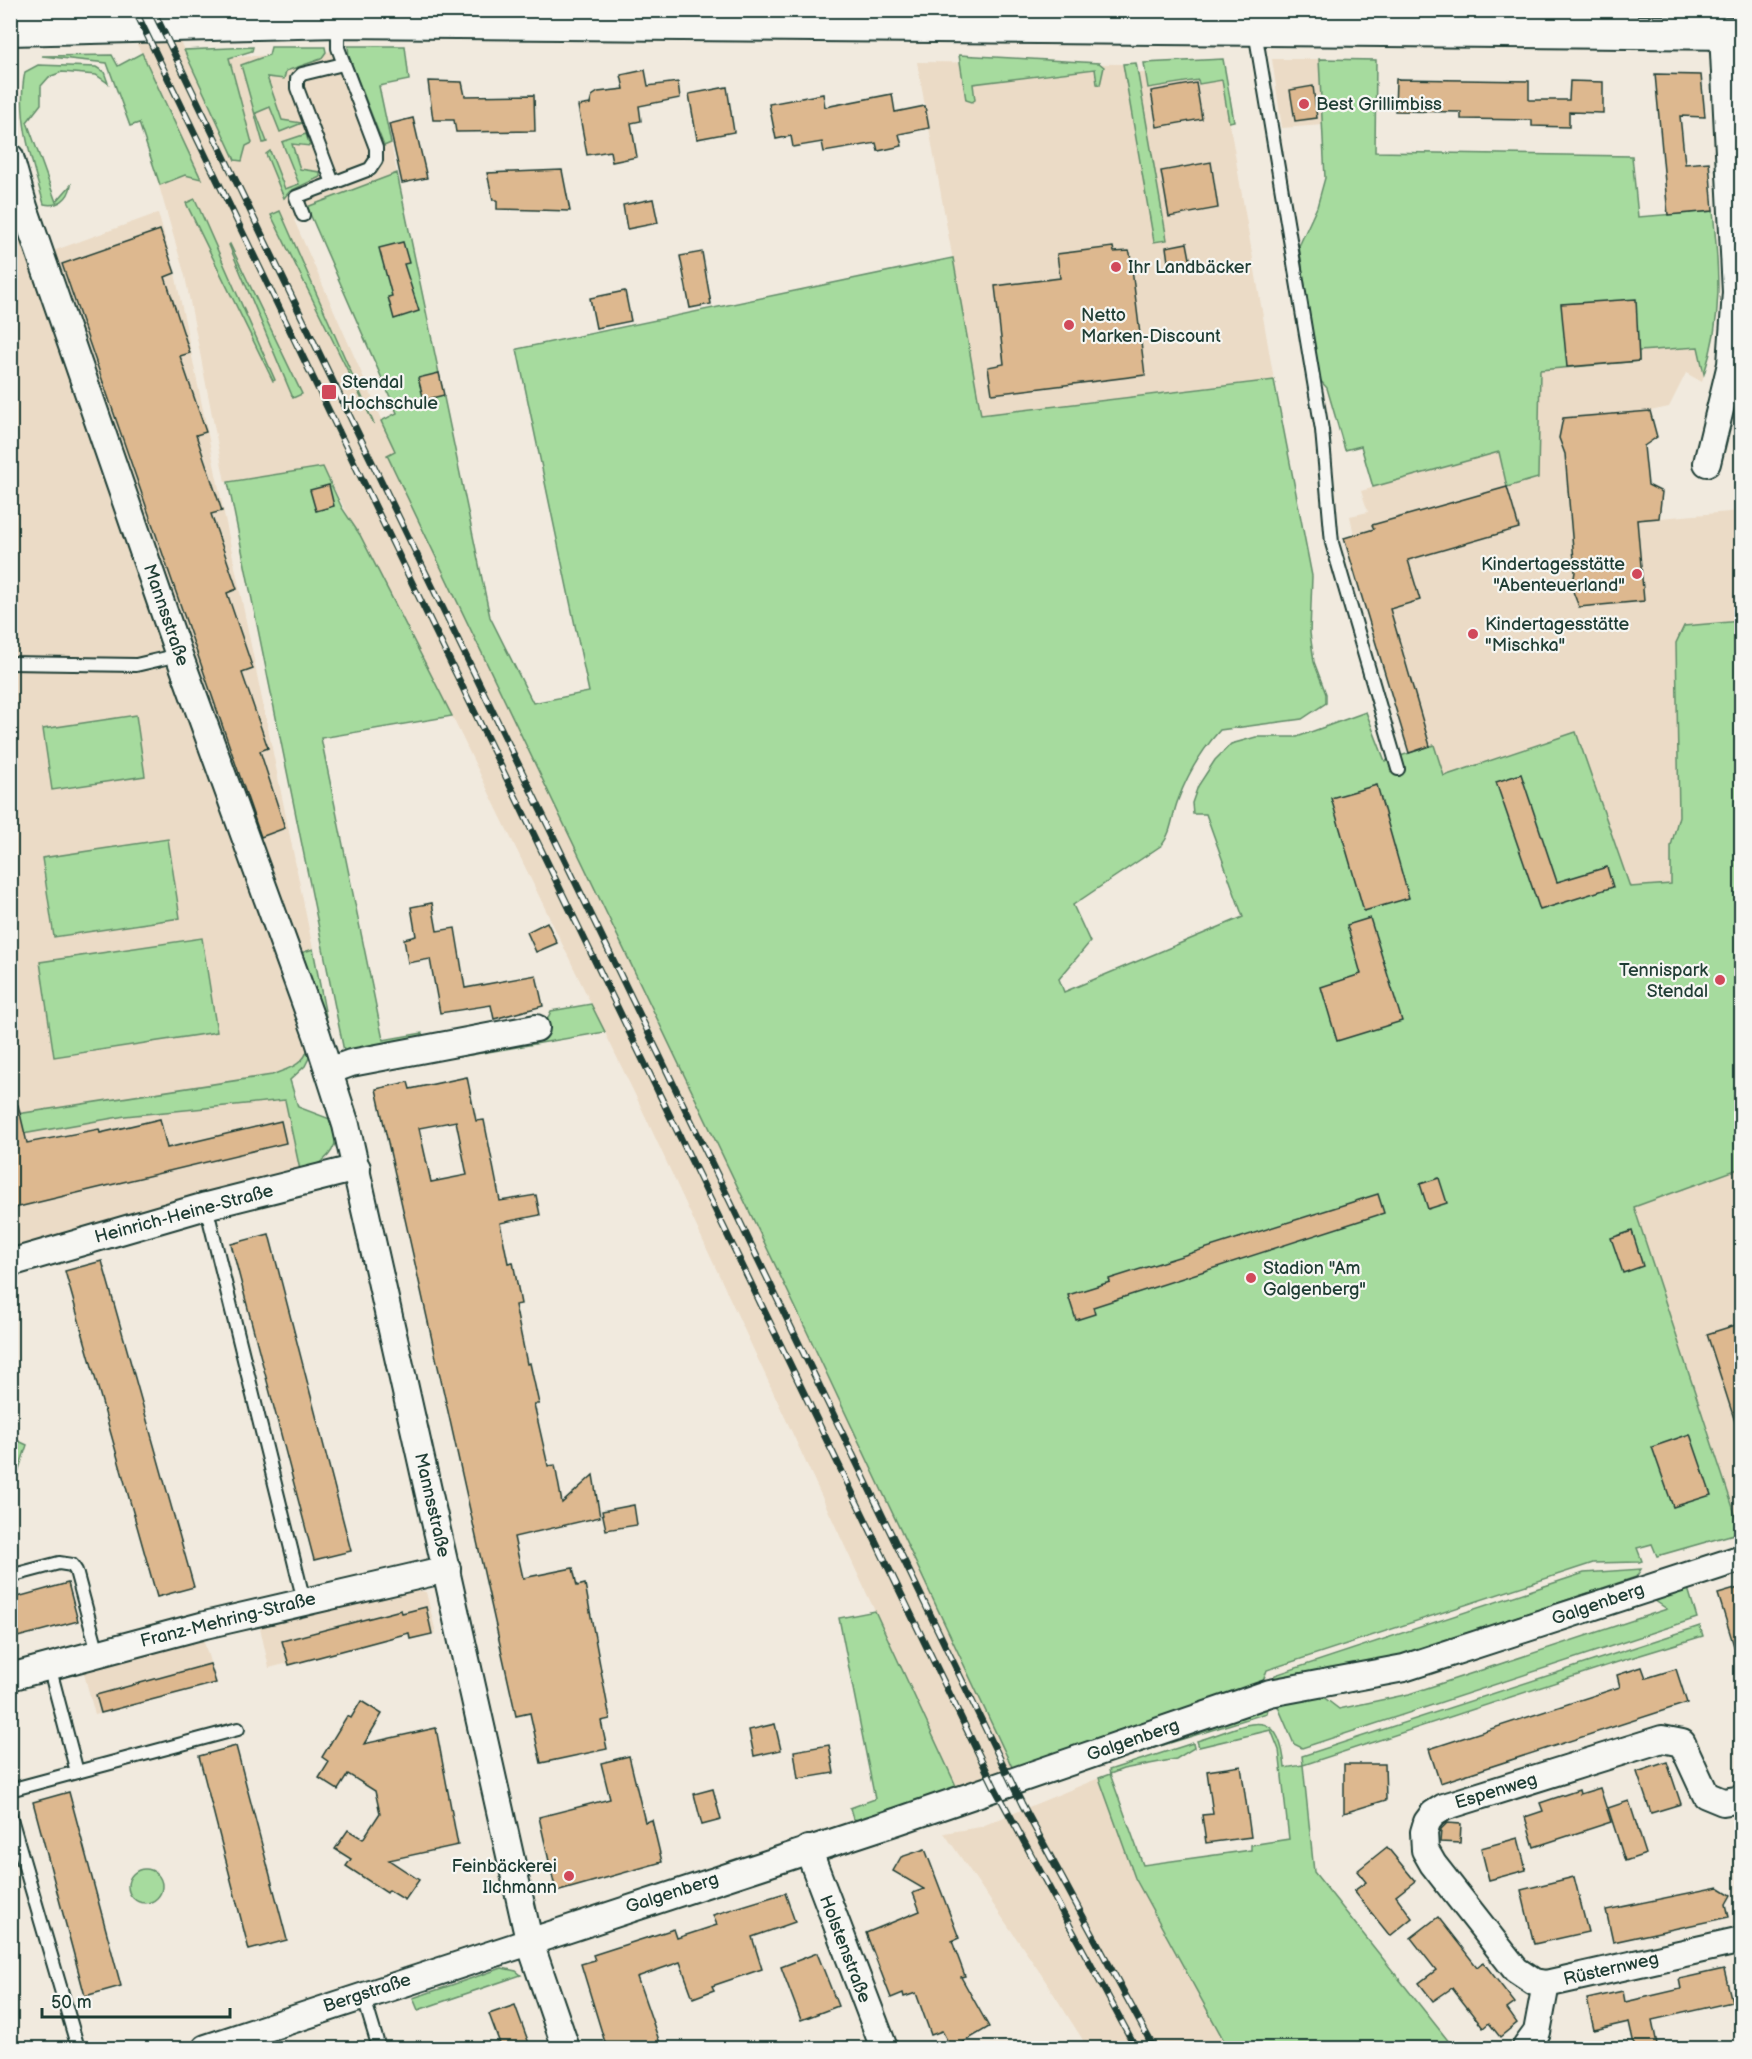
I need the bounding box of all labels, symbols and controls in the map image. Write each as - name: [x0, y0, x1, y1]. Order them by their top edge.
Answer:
- place label: Best Grillimbiss: [1316, 94, 1442, 115]
- marker: Best Grillimbiss: [1297, 97, 1311, 111]
- place label: Ihr Landbäcker: [1128, 257, 1251, 278]
- marker: Ihr Landbäcker: [1109, 260, 1123, 274]
- place label: Netto Marken-Discount: [1081, 305, 1221, 347]
- marker: Netto Marken-Discount: [1062, 318, 1076, 332]
- place label: Stendal Hochschule: [342, 372, 438, 414]
- marker: Stendal Hochschule: [320, 383, 338, 401]
- place label: Kindertagesstätte "Abenteuerland": [1481, 554, 1625, 596]
- street label: Mannsstraße: [139, 561, 193, 669]
- marker: Kindertagesstätte "Abenteuerland": [1630, 567, 1644, 581]
- place label: Kindertagesstätte "Mischka": [1485, 614, 1629, 656]
- marker: Kindertagesstätte "Mischka": [1466, 627, 1480, 641]
- place label: Tennispark Stendal: [1619, 960, 1708, 1002]
- marker: Tennispark Stendal: [1713, 973, 1727, 987]
- street label: Heinrich-Heine-Straße: [92, 1180, 276, 1248]
- place label: Stadion "Am Galgenberg": [1263, 1258, 1366, 1300]
- marker: Stadion "Am Galgenberg": [1244, 1271, 1258, 1285]
- street label: Mannsstraße: [410, 1451, 454, 1560]
- street label: Galgenberg: [1549, 1578, 1647, 1630]
- street label: Franz-Mehring-Straße: [138, 1588, 318, 1652]
- street label: Galgenberg: [1084, 1714, 1182, 1766]
- street label: Espenweg: [1452, 1769, 1540, 1813]
- place label: Feinbäckerei Ilchmann: [452, 1856, 557, 1898]
- street label: Galgenberg: [623, 1868, 721, 1918]
- marker: Feinbäckerei Ilchmann: [562, 1869, 576, 1883]
- street label: Holstenstraße: [815, 1892, 875, 2006]
- street label: Rüsternweg: [1561, 1948, 1661, 1990]
- street label: Bergstraße: [320, 1969, 414, 2017]
- scale bar: [42, 1981, 230, 2019]
- text: 50 m: [51, 1992, 92, 2013]

